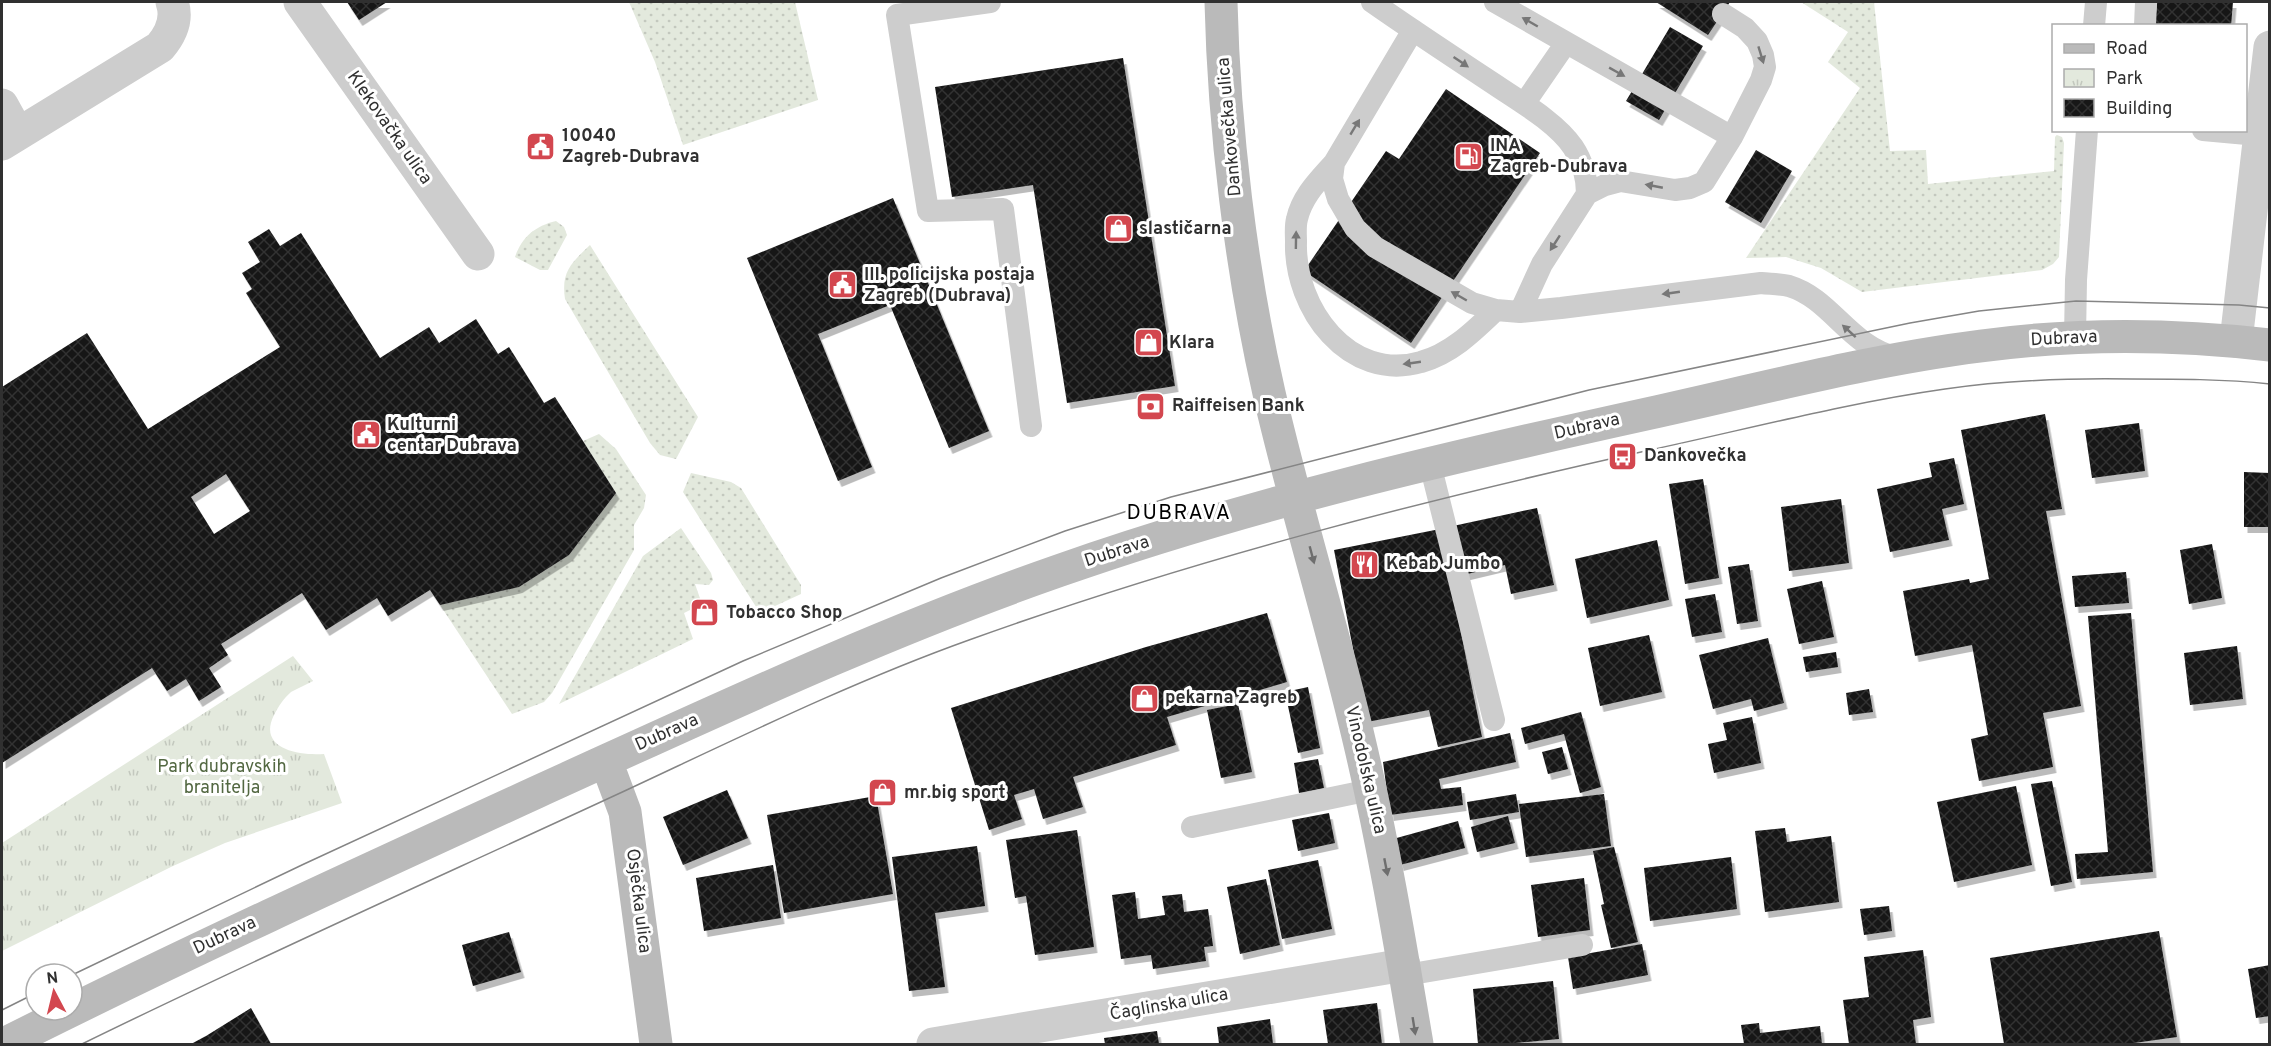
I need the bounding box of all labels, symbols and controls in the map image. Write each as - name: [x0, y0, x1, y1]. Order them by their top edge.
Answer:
- one-way arrow: [1522, 17, 1539, 27]
- legend: [2052, 24, 2247, 132]
- text: Road: [2106, 38, 2148, 61]
- one-way arrow: [1757, 46, 1766, 64]
- one-way arrow: [1453, 56, 1469, 68]
- street label: Dankovečka ulica: [1212, 57, 1248, 197]
- one-way arrow: [1609, 66, 1625, 77]
- street label: Klekovačka ulica: [341, 67, 437, 189]
- text: Park: [2106, 68, 2143, 91]
- text: Building: [2106, 98, 2172, 121]
- one-way arrow: [1350, 118, 1360, 135]
- place label: 10040 Zagreb-Dubrava: [562, 125, 699, 169]
- public building icon: 10040 Zagreb-Dubrava: [525, 130, 557, 162]
- place label: INA Zagreb-Dubrava: [1490, 135, 1627, 179]
- fuel station icon: INA Zagreb-Dubrava: [1453, 140, 1485, 172]
- one-way arrow: [1644, 181, 1663, 190]
- shop icon: slastičarna: [1102, 213, 1134, 245]
- place label: slastičarna: [1139, 218, 1231, 241]
- one-way arrow: [1291, 230, 1300, 249]
- one-way arrow: [1549, 235, 1561, 251]
- place label: III. policijska postaja Zagreb (Dubrava): [864, 264, 1035, 308]
- public building icon: III. policijska postaja Zagreb (Dubrava): [827, 269, 859, 301]
- one-way arrow: [1661, 289, 1680, 298]
- one-way arrow: [1451, 290, 1467, 301]
- one-way arrow: [1842, 324, 1857, 338]
- street label: Dubrava: [2030, 326, 2098, 352]
- shop icon: Klara: [1132, 327, 1164, 359]
- place label: Klara: [1169, 332, 1214, 355]
- one-way arrow: [1403, 359, 1422, 368]
- bank icon: Raiffeisen Bank: [1135, 390, 1167, 422]
- place label: Raiffeisen Bank: [1172, 395, 1305, 418]
- street label: Dubrava: [1552, 408, 1622, 446]
- place label: Kulturni centar Dubrava: [387, 414, 517, 458]
- public building icon: Kulturni centar Dubrava: [350, 419, 382, 451]
- bus stop icon: Dankovečka: [1607, 440, 1639, 472]
- place label: Dankovečka: [1644, 445, 1746, 468]
- district label: DUBRAVA: [1127, 500, 1231, 527]
- street label: Dubrava: [1082, 531, 1152, 573]
- one-way arrow: [1308, 546, 1317, 564]
- restaurant icon: Kebab Jumbo: [1349, 548, 1381, 580]
- place label: Kebab Jumbo: [1386, 553, 1501, 576]
- shop icon: Tobacco Shop: [689, 597, 721, 629]
- place label: Tobacco Shop: [726, 602, 842, 625]
- shop icon: pekarna Zagreb: [1128, 682, 1160, 714]
- place label: pekarna Zagreb: [1165, 687, 1297, 710]
- street label: Vinodolska ulica: [1339, 704, 1391, 836]
- street label: Dubrava: [632, 709, 702, 757]
- park label: Park dubravskih branitelja: [157, 756, 287, 800]
- shop icon: mr.big sport: [867, 777, 899, 809]
- place label: mr.big sport: [904, 782, 1006, 805]
- street label: Osječka ulica: [620, 847, 656, 955]
- one-way arrow: [1382, 858, 1391, 877]
- street label: Dubrava: [190, 911, 260, 961]
- north arrow: [24, 962, 84, 1022]
- text: N: [45, 968, 59, 990]
- street label: Čaglinska ulica: [1108, 981, 1230, 1027]
- one-way arrow: [1410, 1016, 1419, 1035]

